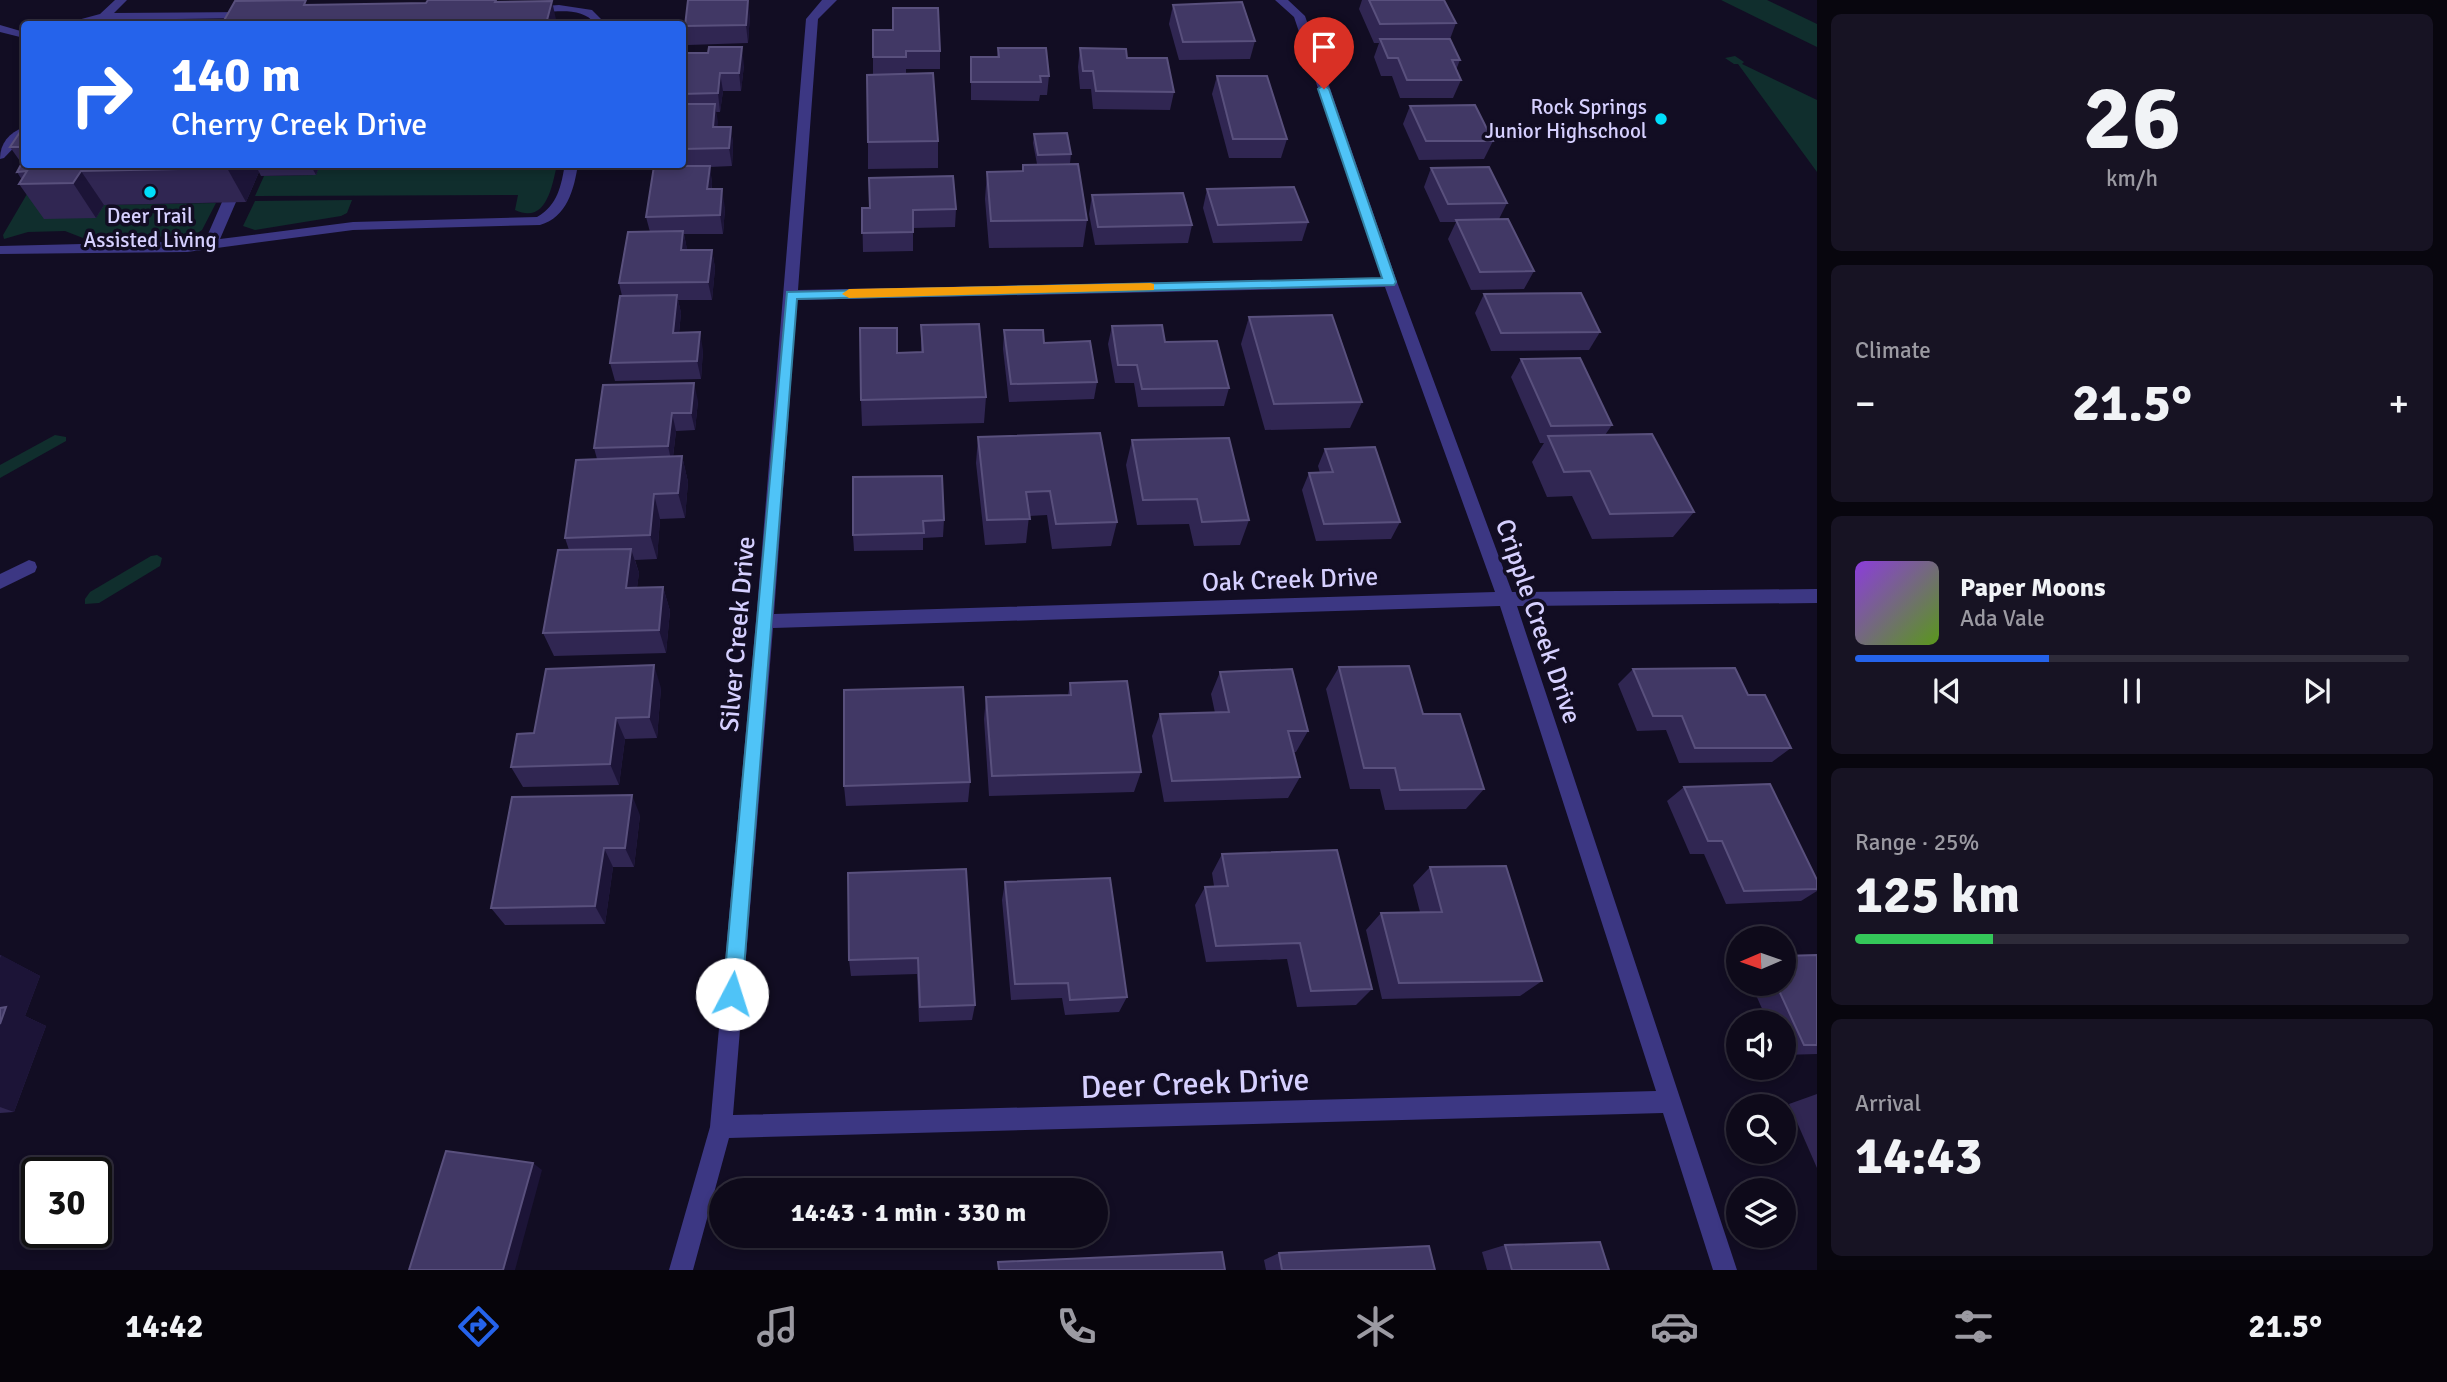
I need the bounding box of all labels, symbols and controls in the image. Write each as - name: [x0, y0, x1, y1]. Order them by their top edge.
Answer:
- pin: [1294, 17, 1354, 89]
- icon: arrive: [1305, 28, 1343, 66]
- text: 140 m: [171, 45, 301, 105]
- icon: right: [56, 49, 147, 140]
- text: 26: [2083, 62, 2181, 175]
- place label: Rock Springs Junior Highschool: [1485, 94, 1647, 144]
- text: Cherry Creek Drive: [171, 105, 427, 144]
- marker: Rock Springs Junior Highschool: [1653, 111, 1669, 127]
- text: km/h: [2106, 164, 2158, 193]
- marker: Deer Trail Assisted Living: [142, 184, 158, 200]
- place label: Deer Trail Assisted Living: [83, 203, 217, 253]
- text: Climate: [1855, 336, 1931, 365]
- text: 21.5°: [2072, 371, 2192, 435]
- text: −: [1855, 380, 1876, 427]
- text: +: [2388, 380, 2409, 427]
- street label: Cripple Creek Drive: [1488, 515, 1588, 728]
- street label: Silver Creek Drive: [713, 535, 762, 733]
- street label: Oak Creek Drive: [1201, 561, 1379, 599]
- text: Paper Moons: [1960, 572, 2106, 604]
- text: Ada Vale: [1960, 604, 2045, 633]
- icon: previous: [1928, 672, 1966, 710]
- icon: pause: [2113, 672, 2151, 710]
- icon: next: [2298, 672, 2336, 710]
- text: Range · 25%: [1855, 828, 1979, 857]
- text: 125 km: [1855, 863, 2020, 927]
- north arrow: [1726, 926, 1796, 996]
- map controls: [1726, 926, 1796, 1248]
- position arrow: [695, 957, 769, 1031]
- button: sound: [1726, 1010, 1796, 1080]
- street label: Deer Creek Drive: [1080, 1060, 1310, 1107]
- text: Arrival: [1855, 1089, 1921, 1118]
- button: search: [1726, 1094, 1796, 1164]
- text: 14:43: [1855, 1124, 1983, 1188]
- speed limit sign: 30: [21, 1157, 112, 1248]
- button: layers: [1726, 1178, 1796, 1248]
- text: 14:43 · 1 min · 330 m: [791, 1197, 1026, 1229]
- icon: directions: [454, 1302, 503, 1351]
- icon: music: [753, 1302, 802, 1351]
- icon: phone: [1052, 1302, 1101, 1351]
- icon: climate: [1351, 1302, 1400, 1351]
- icon: car: [1650, 1302, 1699, 1351]
- icon: filters: [1949, 1302, 1998, 1351]
- text: 14:42: [125, 1307, 204, 1346]
- text: 21.5°: [2248, 1307, 2322, 1346]

